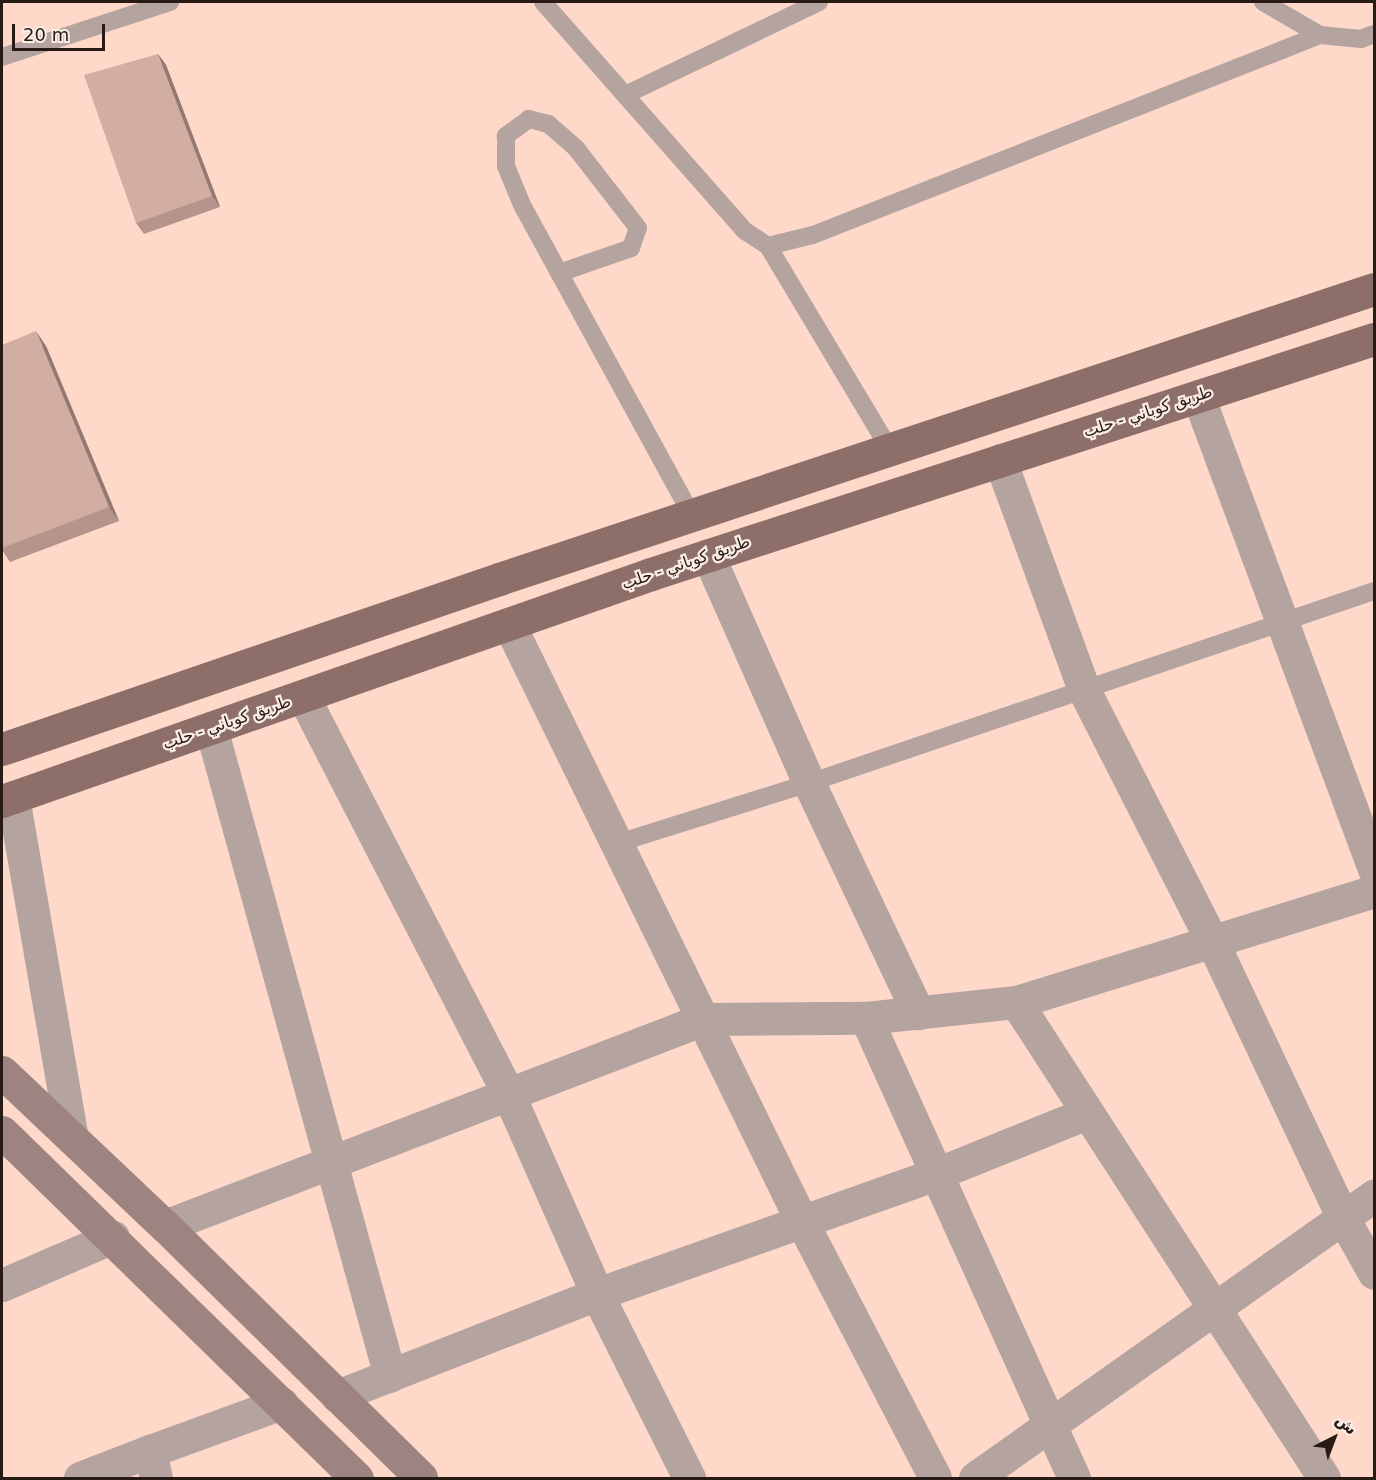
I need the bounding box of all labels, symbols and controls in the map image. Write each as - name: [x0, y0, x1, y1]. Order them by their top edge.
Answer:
- scale bar: [15, 12, 108, 50]
- text: 20 m: [23, 24, 69, 45]
- street label: طريق كوباني - حلب: [1081, 382, 1215, 442]
- street label: طريق كوباني - حلب: [619, 532, 753, 594]
- street label: طريق كوباني - حلب: [160, 692, 294, 754]
- north arrow: [1304, 1408, 1364, 1468]
- text: ش: [1332, 1410, 1361, 1439]

